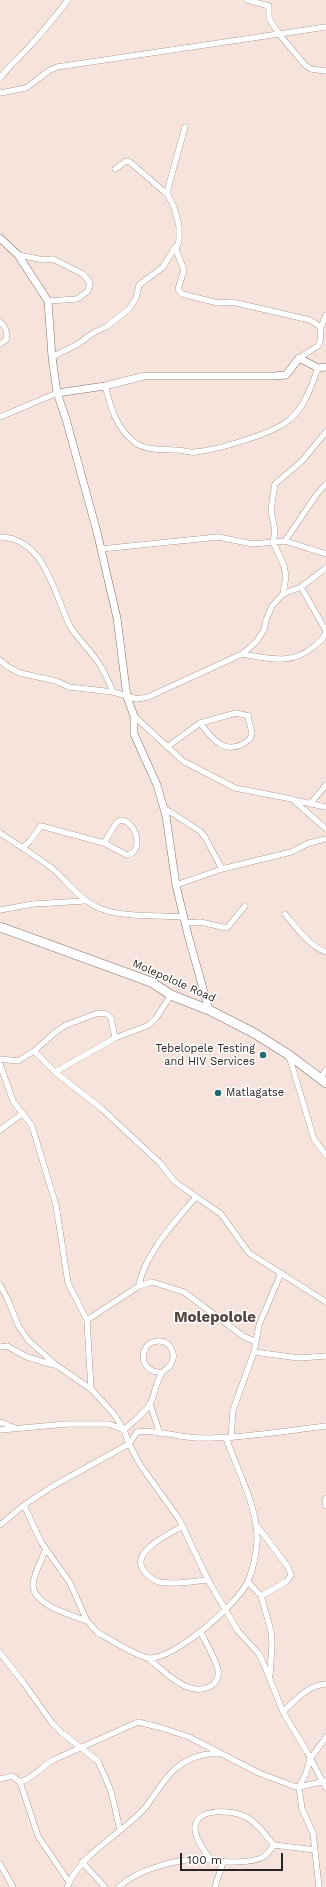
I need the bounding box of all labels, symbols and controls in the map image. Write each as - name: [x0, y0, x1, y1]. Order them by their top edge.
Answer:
- street label: Molepolole Road: [130, 957, 218, 1005]
- place label: Tebelopele Testing and HIV Services: [156, 1042, 255, 1068]
- marker: Tebelopele Testing and HIV Services: [258, 1050, 268, 1060]
- place label: Matlagatse: [226, 1086, 284, 1100]
- marker: Matlagatse: [213, 1088, 223, 1098]
- district label: Molepolole: [174, 1309, 256, 1327]
- scale bar: [182, 1845, 285, 1871]
- text: 100 m: [187, 1853, 222, 1867]

